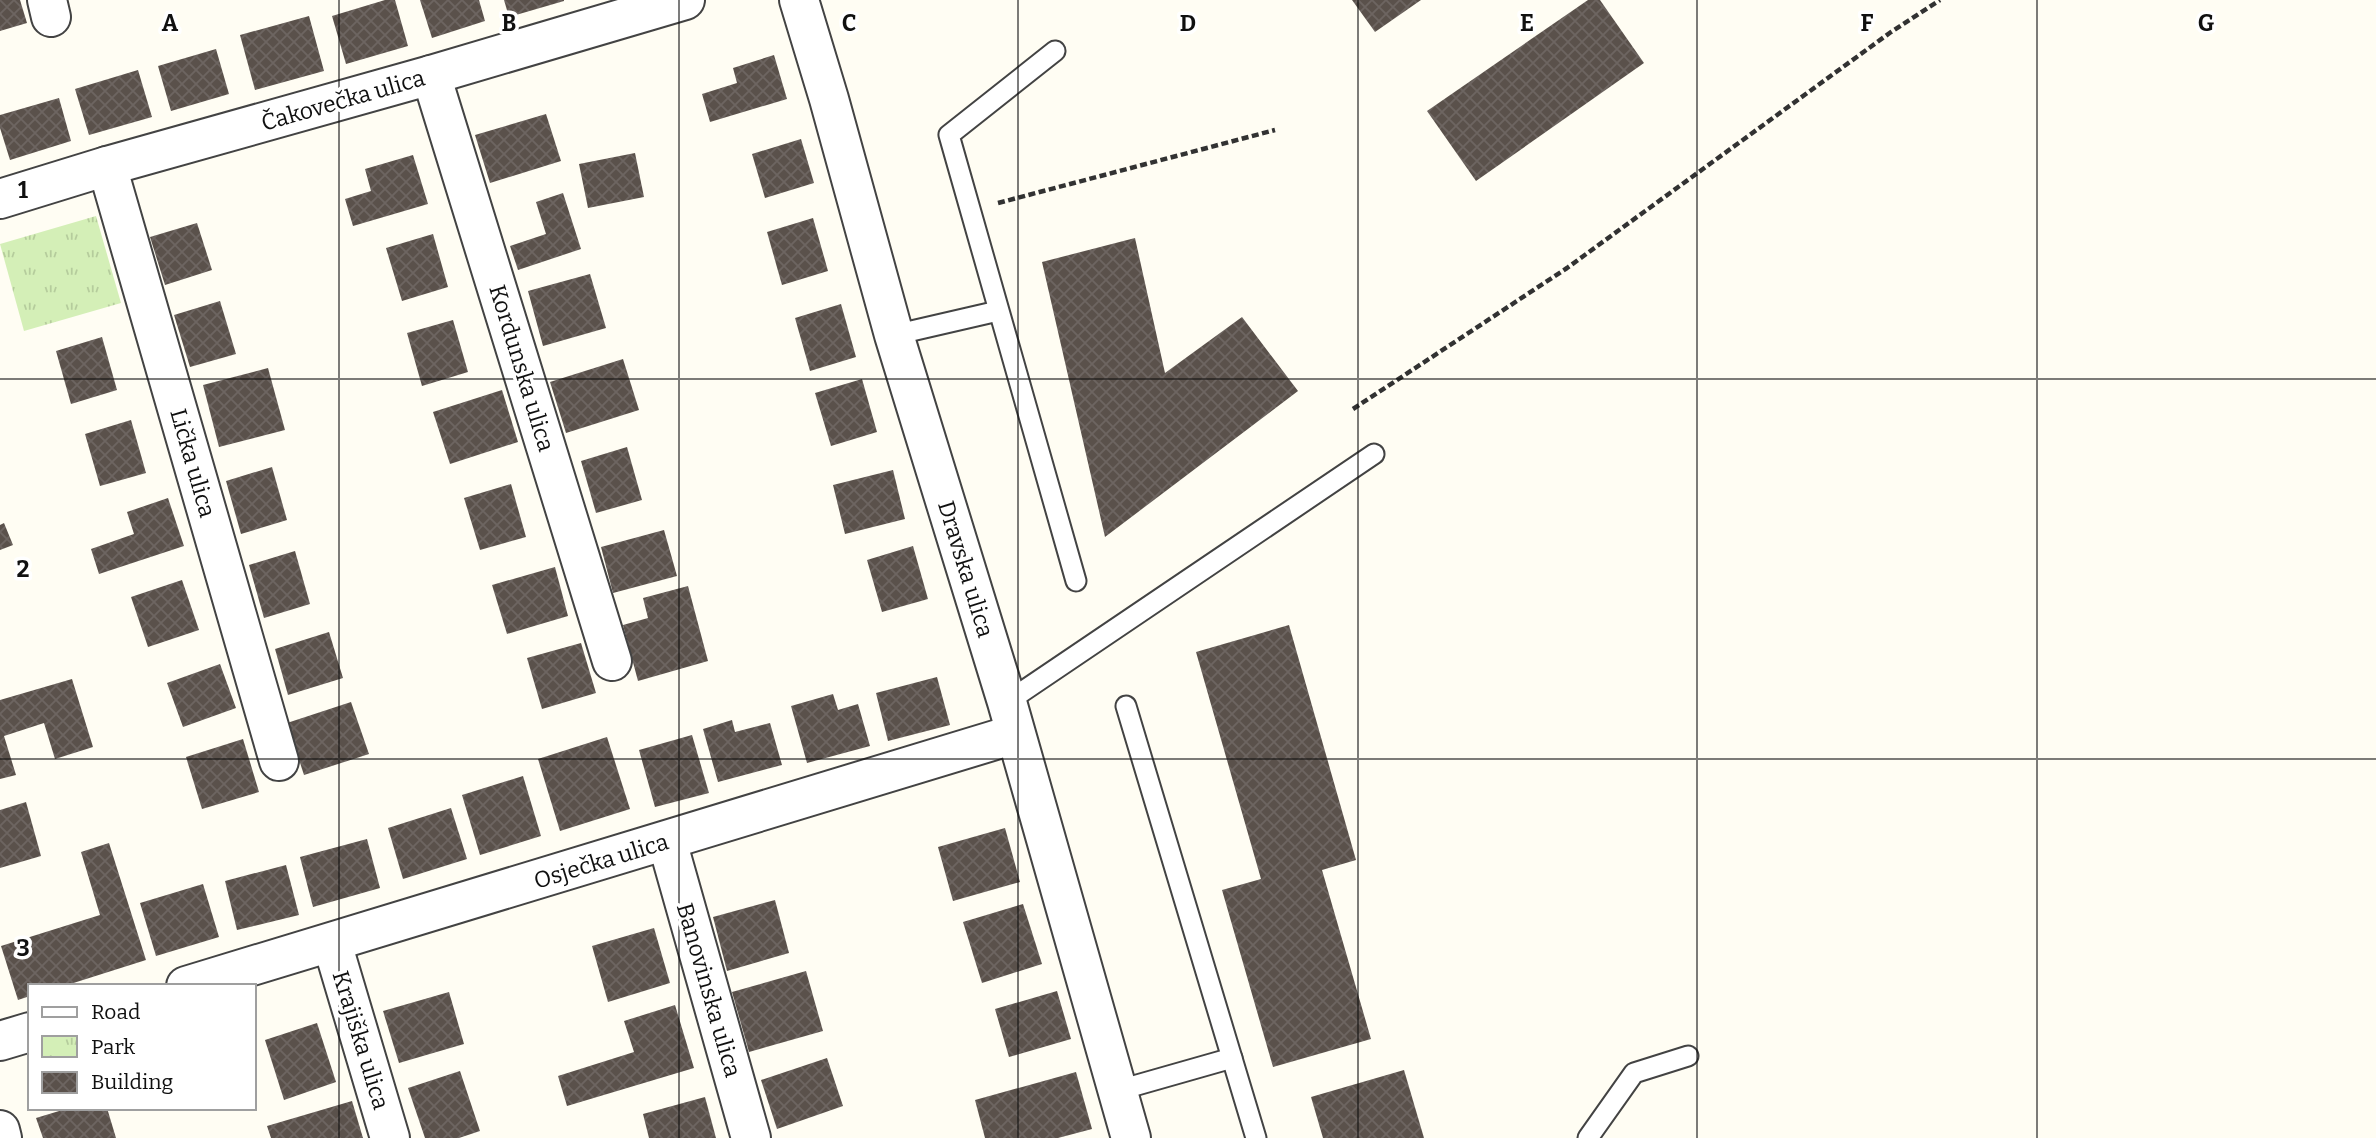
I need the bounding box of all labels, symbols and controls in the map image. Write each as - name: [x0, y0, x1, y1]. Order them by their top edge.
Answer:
- text: A: [162, 9, 179, 37]
- text: B: [502, 9, 516, 37]
- text: C: [842, 9, 856, 37]
- text: D: [1180, 9, 1196, 37]
- text: E: [1520, 9, 1534, 37]
- text: F: [1861, 9, 1874, 37]
- text: G: [2198, 9, 2215, 37]
- street label: Čakovečka ulica: [258, 63, 428, 137]
- text: 1: [18, 176, 28, 204]
- street label: Kordunska ulica: [483, 281, 561, 455]
- street label: Lička ulica: [164, 405, 222, 521]
- street label: Dravska ulica: [932, 497, 1000, 641]
- text: 2: [17, 555, 30, 583]
- street label: Osječka ulica: [530, 827, 672, 895]
- street label: Banovinska ulica: [671, 900, 747, 1081]
- text: 3: [16, 934, 30, 962]
- street label: Krajiška ulica: [327, 967, 395, 1113]
- legend: [28, 984, 256, 1110]
- text: Road: [91, 999, 140, 1025]
- text: Park: [91, 1034, 135, 1060]
- text: Building: [91, 1069, 174, 1095]

